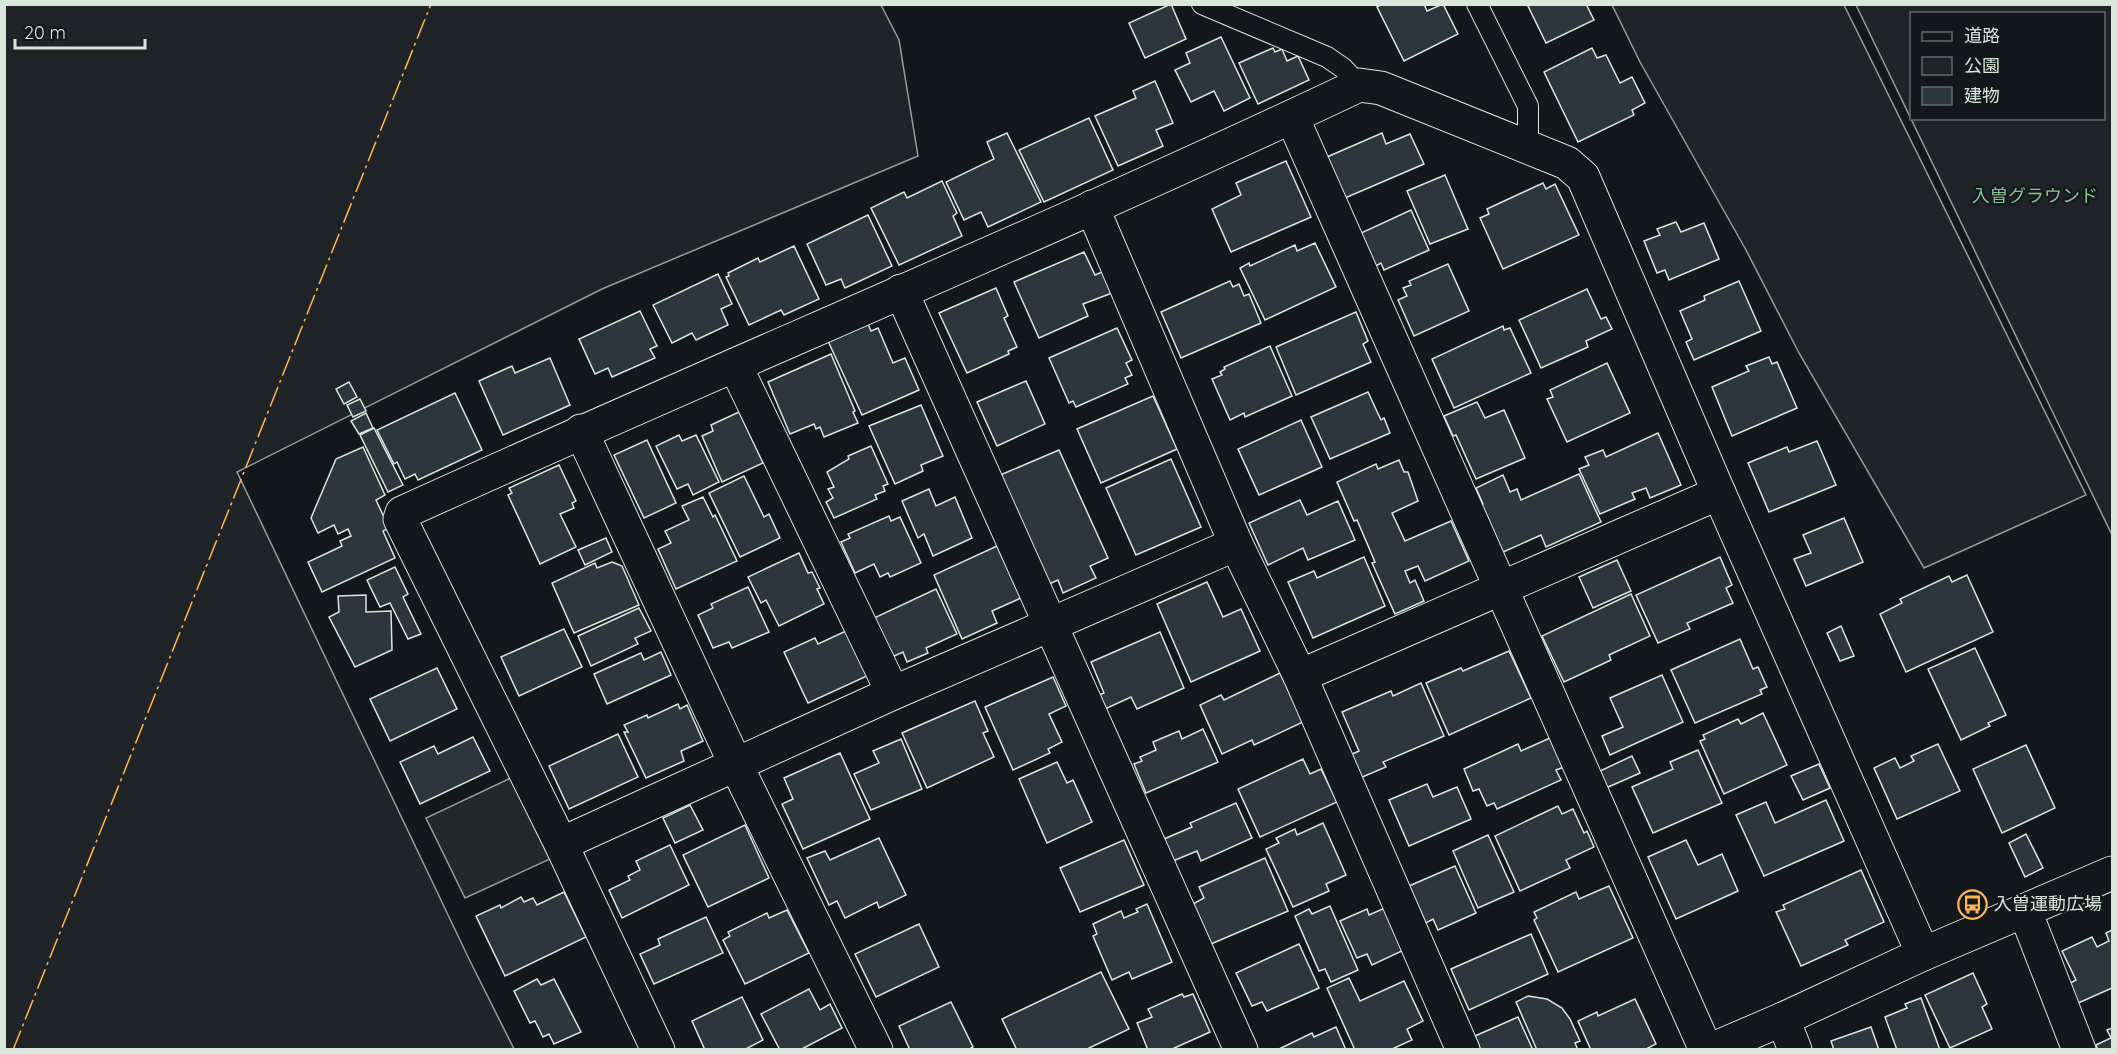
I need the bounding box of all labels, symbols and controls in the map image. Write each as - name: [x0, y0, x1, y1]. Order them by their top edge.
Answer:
- scale bar: [15, 12, 146, 50]
- legend: [1910, 12, 2105, 120]
- text: 20 m: [24, 21, 66, 44]
- text: 道路: [1964, 24, 2000, 47]
- text: 公園: [1964, 54, 2000, 77]
- text: 建物: [1964, 84, 2000, 107]
- park label: 入曽グラウンド: [1972, 184, 2098, 207]
- bus stop icon: 入曽運動広場: [1957, 888, 1989, 920]
- place label: 入曽運動広場: [1994, 892, 2102, 915]

